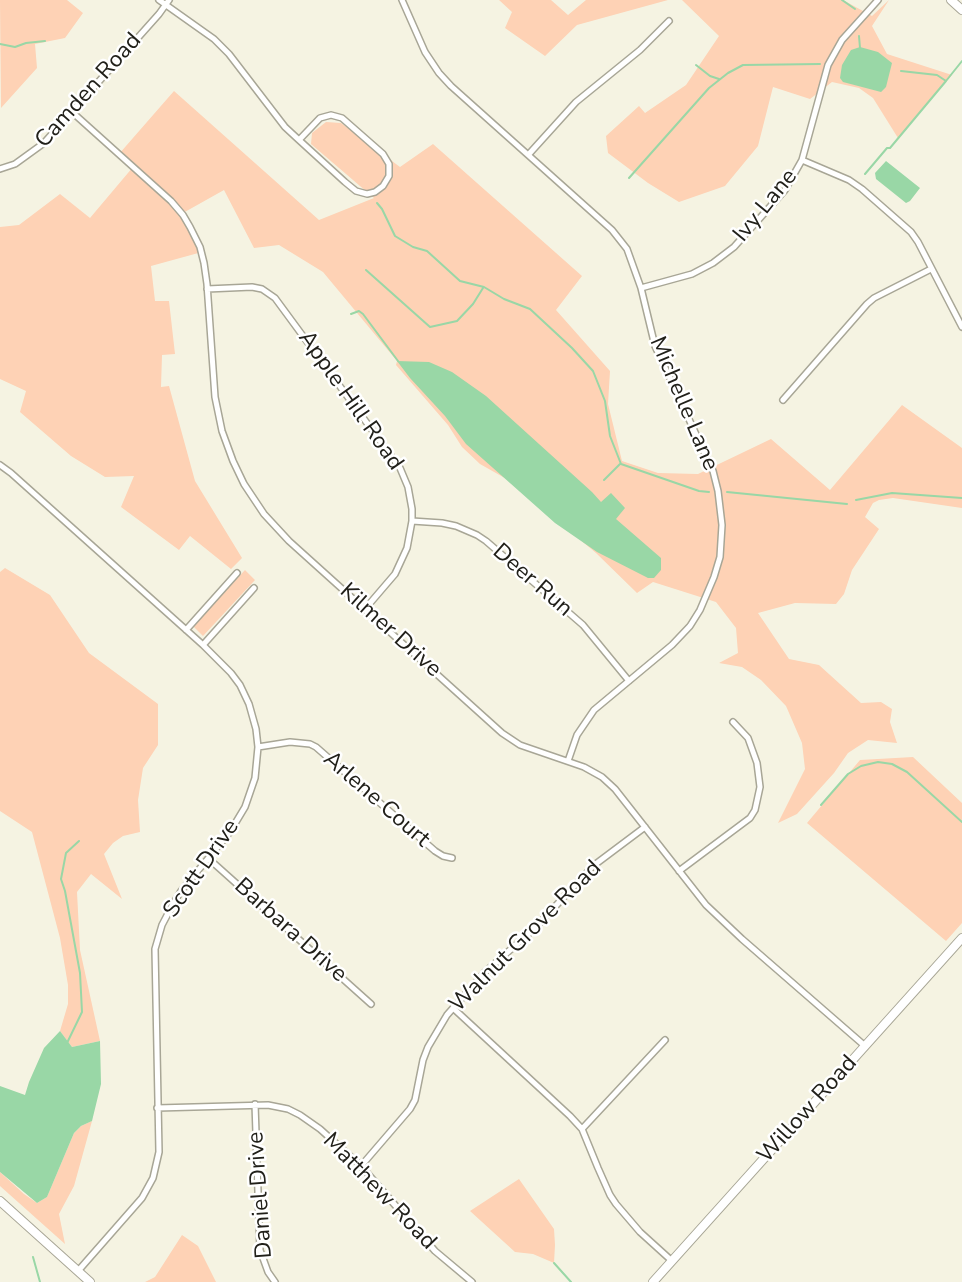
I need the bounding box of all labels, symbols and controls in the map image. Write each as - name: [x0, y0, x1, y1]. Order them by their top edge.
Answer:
- street label: Camden Road: [30, 28, 148, 154]
- street label: Ivy Lane: [728, 164, 804, 248]
- street label: Apple Hill Road: [292, 326, 408, 476]
- street label: Michelle Lane: [642, 333, 724, 475]
- street label: Deer Run: [486, 539, 578, 623]
- street label: Kilmer Drive: [334, 578, 446, 684]
- street label: Arlene Court: [317, 746, 435, 854]
- street label: Scott Drive: [158, 815, 246, 923]
- street label: Walnut Grove Road: [444, 855, 608, 1019]
- street label: Barbara Drive: [228, 873, 352, 989]
- street label: Willow Road: [752, 1050, 864, 1170]
- street label: Matthew Road: [316, 1128, 442, 1256]
- street label: Daniel Drive: [243, 1131, 279, 1259]

